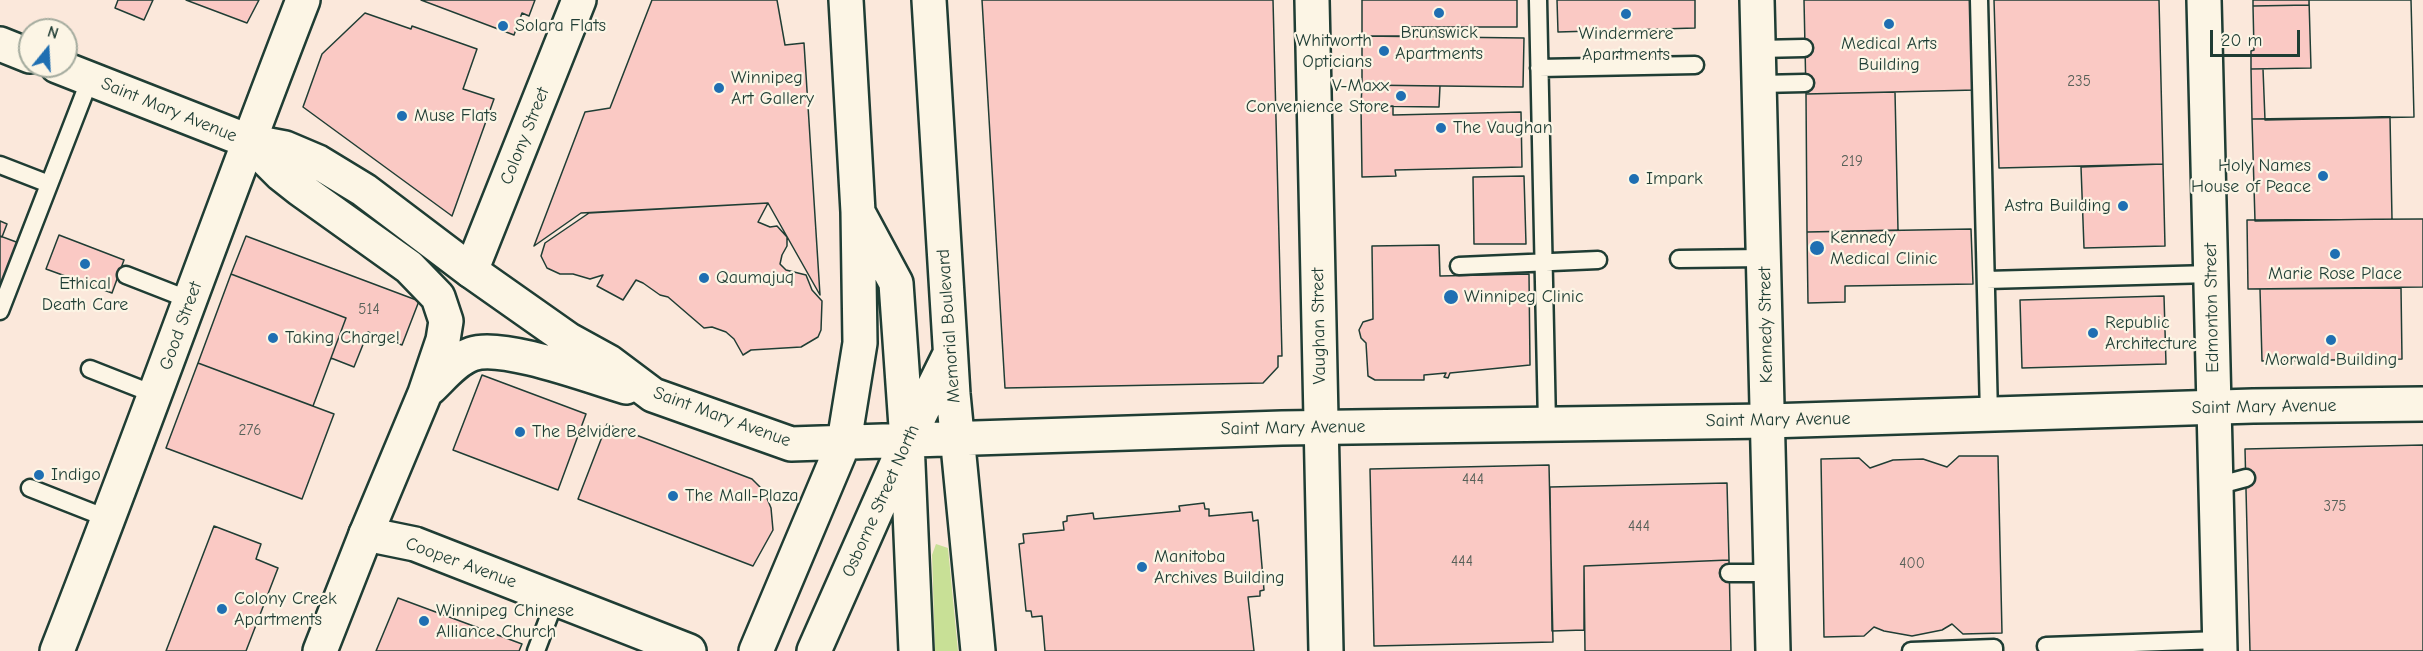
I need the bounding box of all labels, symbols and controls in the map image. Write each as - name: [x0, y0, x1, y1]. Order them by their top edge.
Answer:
- marker: Brunswick Apartments: [1432, 6, 1446, 20]
- marker: Windermere Apartments: [1619, 7, 1633, 21]
- place label: Solara Flats: [515, 15, 606, 37]
- marker: Medical Arts Building: [1882, 17, 1896, 31]
- north arrow: [18, 18, 78, 78]
- scale bar: [2213, 18, 2303, 56]
- marker: Solara Flats: [496, 19, 510, 33]
- place label: Brunswick Apartments: [1395, 22, 1483, 64]
- text: N: [45, 23, 61, 43]
- place label: Windermere Apartments: [1578, 23, 1674, 66]
- place label: Whitworth Opticians: [1296, 30, 1372, 72]
- text: 20 m: [2221, 30, 2262, 51]
- place label: Medical Arts Building: [1841, 33, 1937, 76]
- marker: Whitworth Opticians: [1377, 44, 1391, 58]
- place label: Winnipeg Art Gallery: [731, 67, 814, 110]
- street label: Saint Mary Avenue: [98, 73, 240, 147]
- house number: 235: [2067, 73, 2091, 91]
- place label: V-Maxx Convenience Store: [1246, 75, 1389, 118]
- marker: Winnipeg Art Gallery: [712, 81, 726, 95]
- street label: Colony Street: [496, 84, 554, 188]
- marker: V-Maxx Convenience Store: [1394, 89, 1408, 103]
- place label: Muse Flats: [414, 105, 497, 127]
- marker: Muse Flats: [395, 109, 409, 123]
- place label: The Vaughan: [1453, 117, 1553, 139]
- marker: The Vaughan: [1434, 121, 1448, 135]
- house number: 219: [1841, 153, 1863, 171]
- place label: Holy Names House of Peace: [2191, 155, 2311, 198]
- place label: Impark: [1646, 168, 1703, 190]
- marker: Holy Names House of Peace: [2316, 169, 2330, 183]
- marker: Impark: [1627, 172, 1641, 186]
- place label: Astra Building: [2004, 195, 2111, 217]
- marker: Astra Building: [2116, 199, 2130, 213]
- place label: Kennedy Medical Clinic: [1830, 227, 1937, 270]
- marker: Kennedy Medical Clinic: [1808, 239, 1826, 257]
- street label: Edmonton Street: [2200, 243, 2224, 373]
- marker: Marie Rose Place: [2328, 247, 2342, 261]
- street label: Memorial Boulevard: [933, 248, 965, 404]
- marker: Ethical Death Care: [78, 257, 92, 271]
- place label: Marie Rose Place: [2268, 263, 2402, 285]
- street label: Kennedy Street: [1754, 266, 1778, 384]
- place label: Qaumajuq: [716, 267, 794, 289]
- street label: Vaughan Street: [1307, 268, 1331, 384]
- marker: Qaumajuq: [697, 271, 711, 285]
- place label: Ethical Death Care: [42, 273, 128, 316]
- street label: Good Street: [155, 279, 207, 373]
- place label: Winnipeg Clinic: [1464, 286, 1584, 308]
- marker: Winnipeg Clinic: [1442, 288, 1460, 306]
- house number: 514: [358, 301, 380, 319]
- place label: Republic Architecture: [2105, 312, 2197, 354]
- marker: Republic Architecture: [2086, 326, 2100, 340]
- place label: Taking Charge!: [285, 327, 400, 349]
- marker: Taking Charge!: [266, 331, 280, 345]
- marker: Morwald Building: [2324, 333, 2338, 347]
- place label: Morwald Building: [2265, 349, 2397, 371]
- street label: Saint Mary Avenue: [650, 382, 794, 452]
- street label: Saint Mary Avenue: [2191, 395, 2337, 419]
- street label: Saint Mary Avenue: [1705, 408, 1851, 432]
- street label: Saint Mary Avenue: [1220, 416, 1366, 440]
- place label: The Belvidere: [532, 421, 636, 443]
- street label: Osborne Street North: [838, 421, 924, 581]
- house number: 276: [239, 422, 261, 440]
- marker: The Belvidere: [513, 425, 527, 439]
- place label: Indigo: [51, 464, 101, 486]
- marker: Indigo: [32, 468, 46, 482]
- house number: 444: [1462, 471, 1484, 489]
- place label: The Mall-Plaza: [685, 485, 799, 507]
- marker: The Mall-Plaza: [666, 489, 680, 503]
- house number: 375: [2324, 498, 2346, 516]
- house number: 444: [1628, 518, 1650, 536]
- street label: Cooper Avenue: [403, 533, 519, 593]
- place label: Manitoba Archives Building: [1154, 546, 1285, 588]
- house number: 444: [1451, 553, 1473, 571]
- house number: 400: [1899, 555, 1925, 573]
- marker: Manitoba Archives Building: [1135, 560, 1149, 574]
- place label: Colony Creek Apartments: [234, 588, 337, 630]
- place label: Winnipeg Chinese Alliance Church: [436, 600, 574, 642]
- marker: Colony Creek Apartments: [215, 602, 229, 616]
- marker: Winnipeg Chinese Alliance Church: [417, 614, 431, 628]

